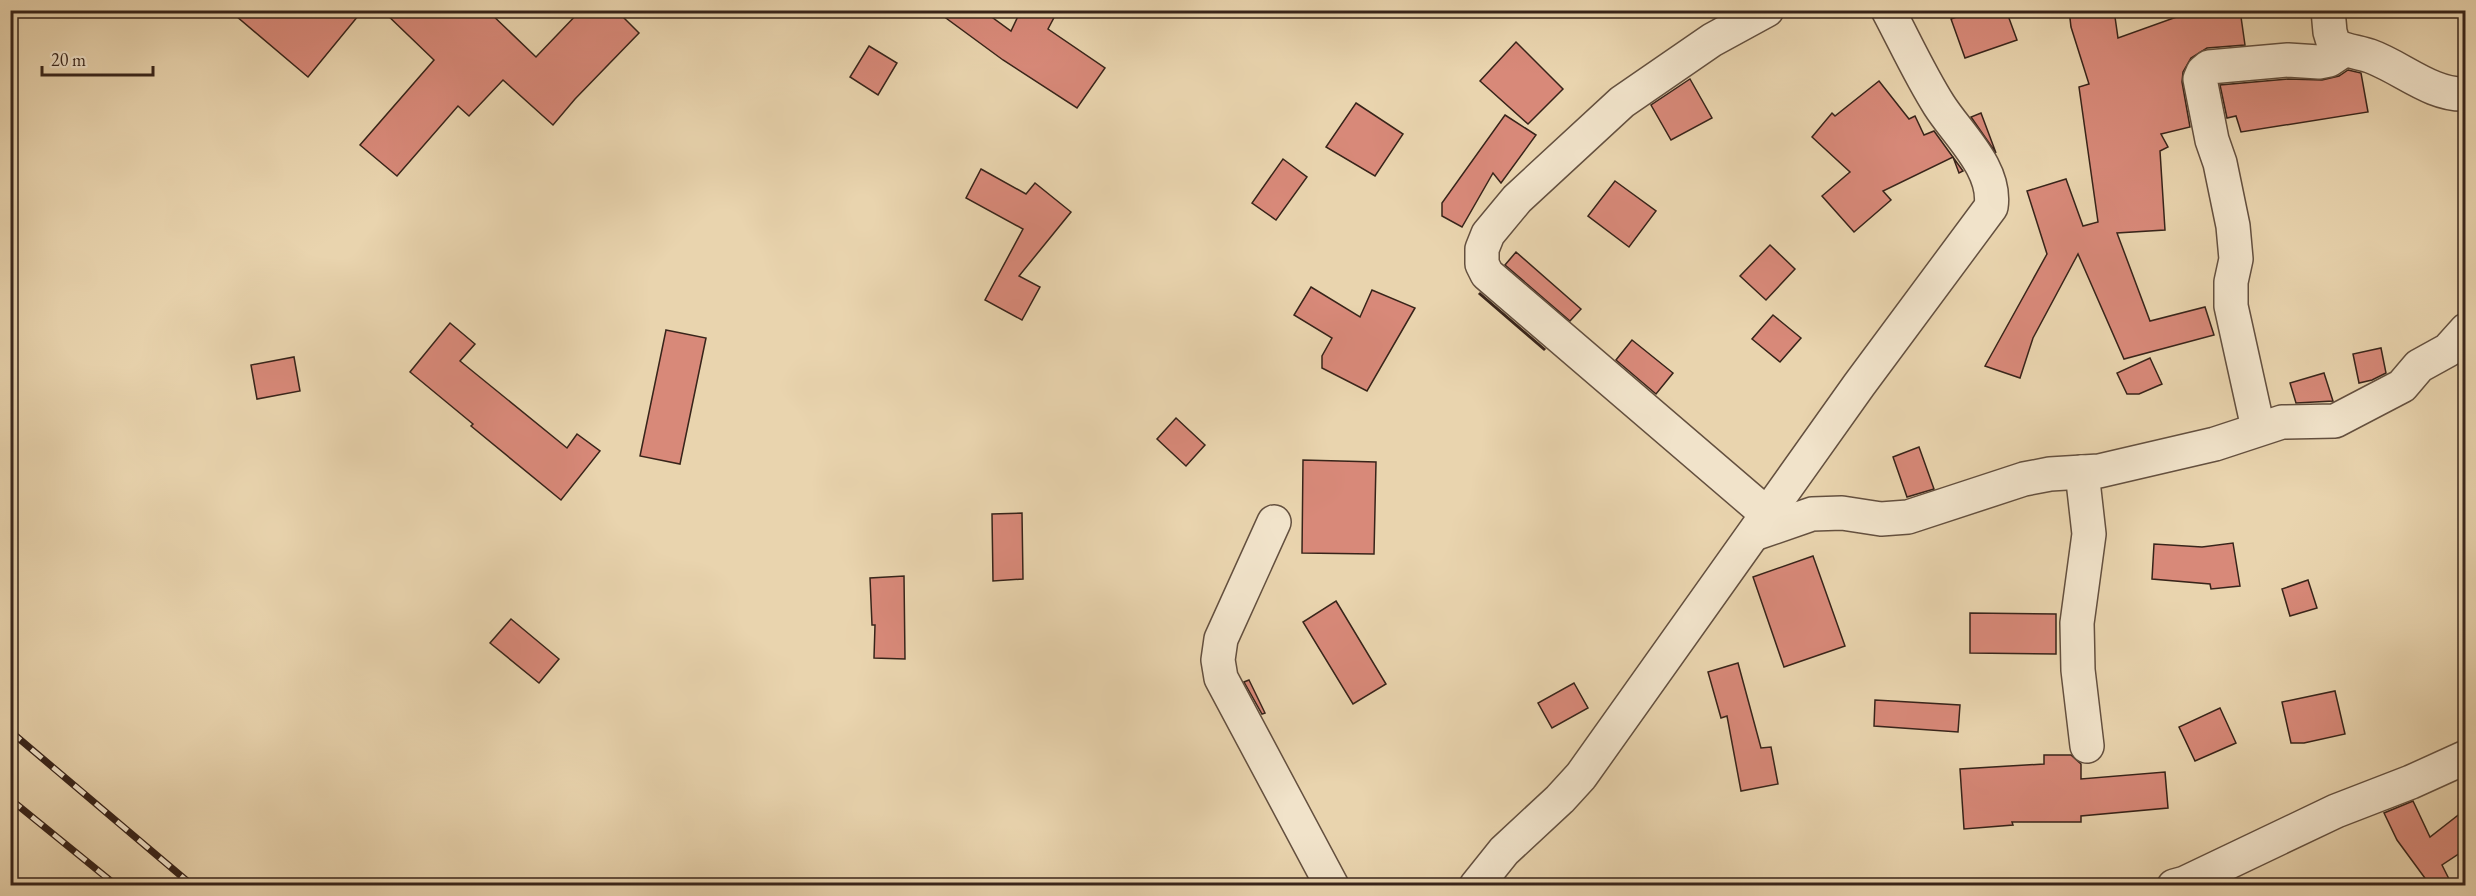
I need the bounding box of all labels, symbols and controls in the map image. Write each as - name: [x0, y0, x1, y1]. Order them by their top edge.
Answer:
- scale bar: [42, 39, 153, 77]
- text: 20 m: [51, 48, 86, 71]

